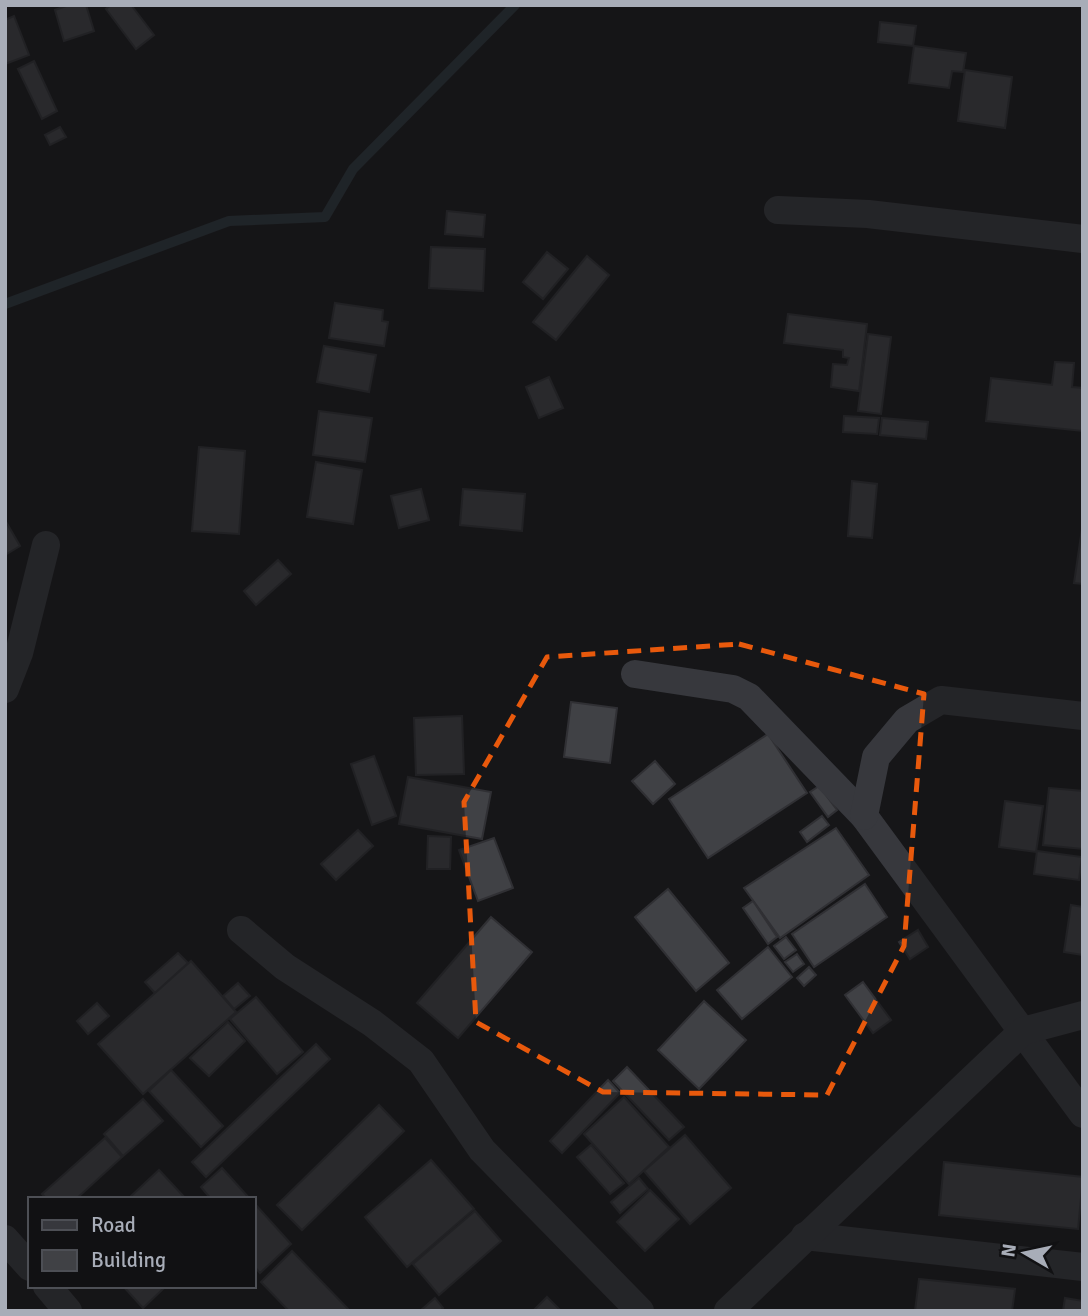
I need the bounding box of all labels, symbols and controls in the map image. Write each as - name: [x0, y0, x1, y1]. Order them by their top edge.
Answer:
- legend: [28, 1197, 256, 1288]
- text: Road: [91, 1212, 136, 1238]
- north arrow: [990, 1218, 1060, 1288]
- text: N: [996, 1242, 1022, 1259]
- text: Building: [91, 1247, 166, 1273]

